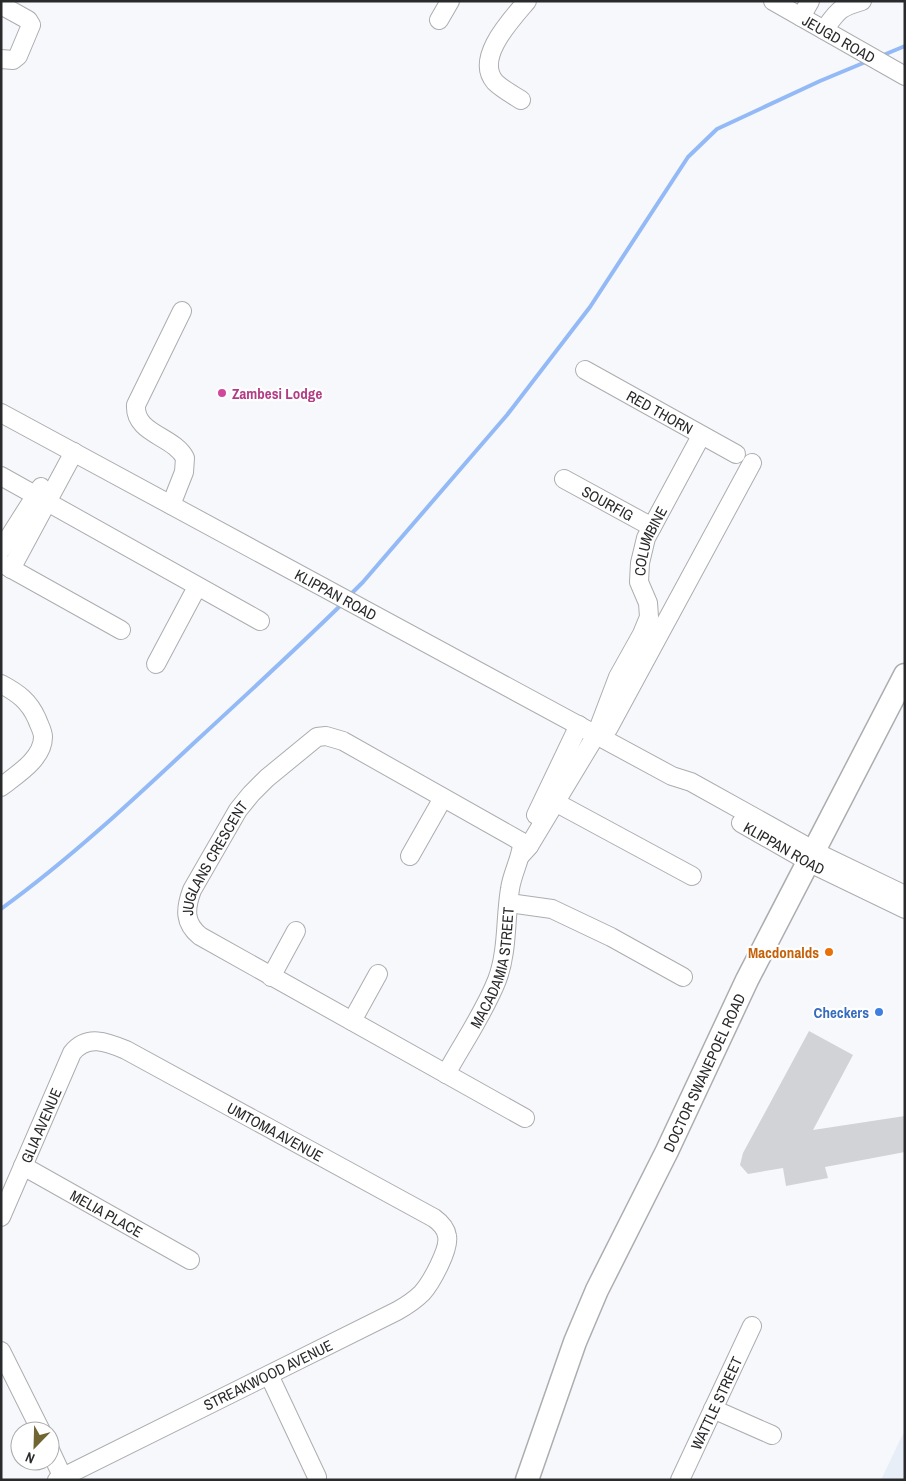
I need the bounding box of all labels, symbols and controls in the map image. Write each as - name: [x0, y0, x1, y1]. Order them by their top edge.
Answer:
- street label: JEUGD ROAD: [799, 9, 879, 68]
- place label: Zambesi Lodge: [232, 383, 322, 404]
- street label: RED THORN: [623, 385, 697, 439]
- marker: Zambesi Lodge: [216, 387, 228, 399]
- street label: SOURFIG: [578, 480, 638, 526]
- street label: COLUMBINE: [629, 503, 672, 576]
- street label: KLIPPAN ROAD: [291, 564, 381, 625]
- street label: JUGLANS CRESCENT: [177, 796, 252, 916]
- street label: KLIPPAN ROAD: [740, 816, 828, 879]
- street label: MACADAMIA STREET: [465, 906, 518, 1032]
- place label: Macdonalds: [748, 942, 819, 963]
- marker: Macdonalds: [823, 946, 835, 958]
- street label: DOCTOR SWANEPOEL ROAD: [658, 990, 750, 1155]
- place label: Checkers: [814, 1002, 869, 1023]
- marker: Checkers: [873, 1006, 885, 1018]
- street label: GLIA AVENUE: [15, 1084, 66, 1166]
- street label: UMTOMA AVENUE: [224, 1097, 327, 1166]
- street label: MELIA PLACE: [67, 1184, 147, 1242]
- street label: STREAKWOOD AVENUE: [200, 1335, 336, 1415]
- street label: WATTLE STREET: [685, 1353, 747, 1453]
- north arrow: [10, 1421, 60, 1471]
- text: N: [23, 1448, 37, 1468]

